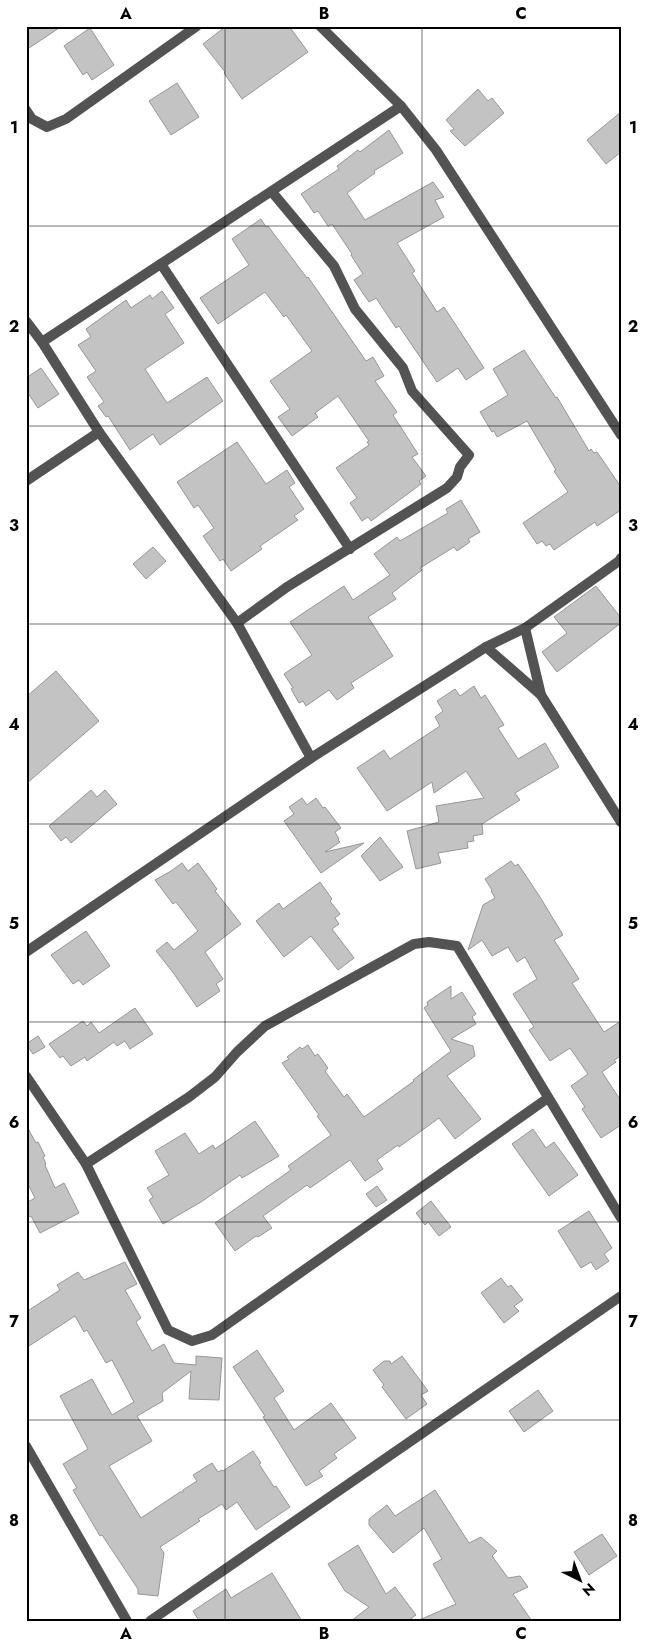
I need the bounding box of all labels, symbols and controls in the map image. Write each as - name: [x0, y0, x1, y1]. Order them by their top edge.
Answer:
- text: A: [119, 2, 132, 25]
- text: B: [319, 2, 329, 25]
- text: C: [515, 2, 527, 25]
- text: 1: [10, 116, 18, 139]
- text: 1: [629, 116, 637, 139]
- text: 2: [9, 315, 19, 338]
- text: 2: [628, 315, 638, 338]
- text: 3: [9, 514, 19, 537]
- text: 3: [628, 514, 638, 537]
- text: 4: [8, 713, 20, 736]
- text: 4: [627, 713, 639, 736]
- text: 5: [9, 912, 19, 935]
- text: 5: [628, 912, 638, 935]
- text: 6: [9, 1111, 19, 1134]
- text: 6: [628, 1111, 638, 1134]
- text: 7: [9, 1310, 19, 1333]
- text: 7: [628, 1310, 638, 1333]
- text: 8: [9, 1509, 19, 1532]
- text: 8: [628, 1509, 638, 1532]
- north arrow: [554, 1554, 604, 1604]
- text: N: [578, 1579, 600, 1601]
- text: A: [119, 1622, 132, 1645]
- text: B: [319, 1622, 329, 1645]
- text: C: [515, 1622, 527, 1645]

